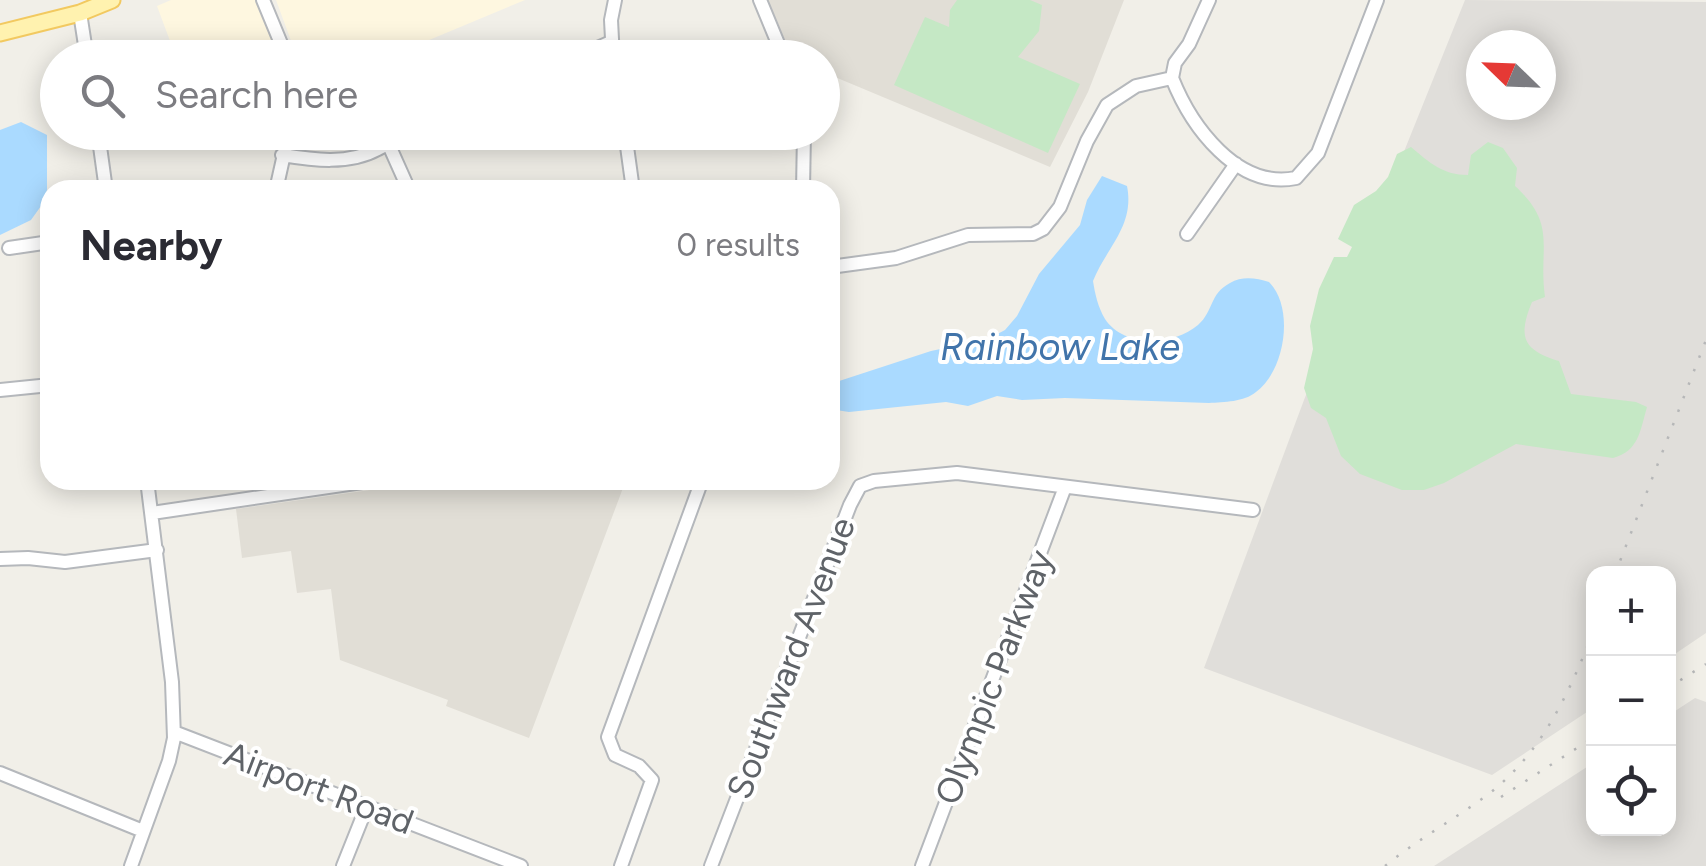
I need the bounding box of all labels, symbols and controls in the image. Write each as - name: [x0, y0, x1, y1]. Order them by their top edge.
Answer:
- north arrow: [1466, 30, 1556, 120]
- search box: [40, 40, 840, 150]
- icon: search: [75, 68, 130, 123]
- text: Search here: [155, 72, 358, 118]
- text: Nearby: [80, 220, 222, 271]
- text: 0 results: [676, 226, 800, 264]
- water label: Rainbow Lake: [940, 324, 1180, 370]
- street label: Southward Avenue: [718, 511, 864, 805]
- street label: Olympic Parkway: [926, 543, 1062, 810]
- map controls: [1586, 566, 1676, 836]
- button: +: [1586, 566, 1676, 656]
- button: −: [1586, 656, 1676, 746]
- street label: Airport Road: [219, 733, 419, 843]
- button: locate: [1586, 746, 1676, 836]

